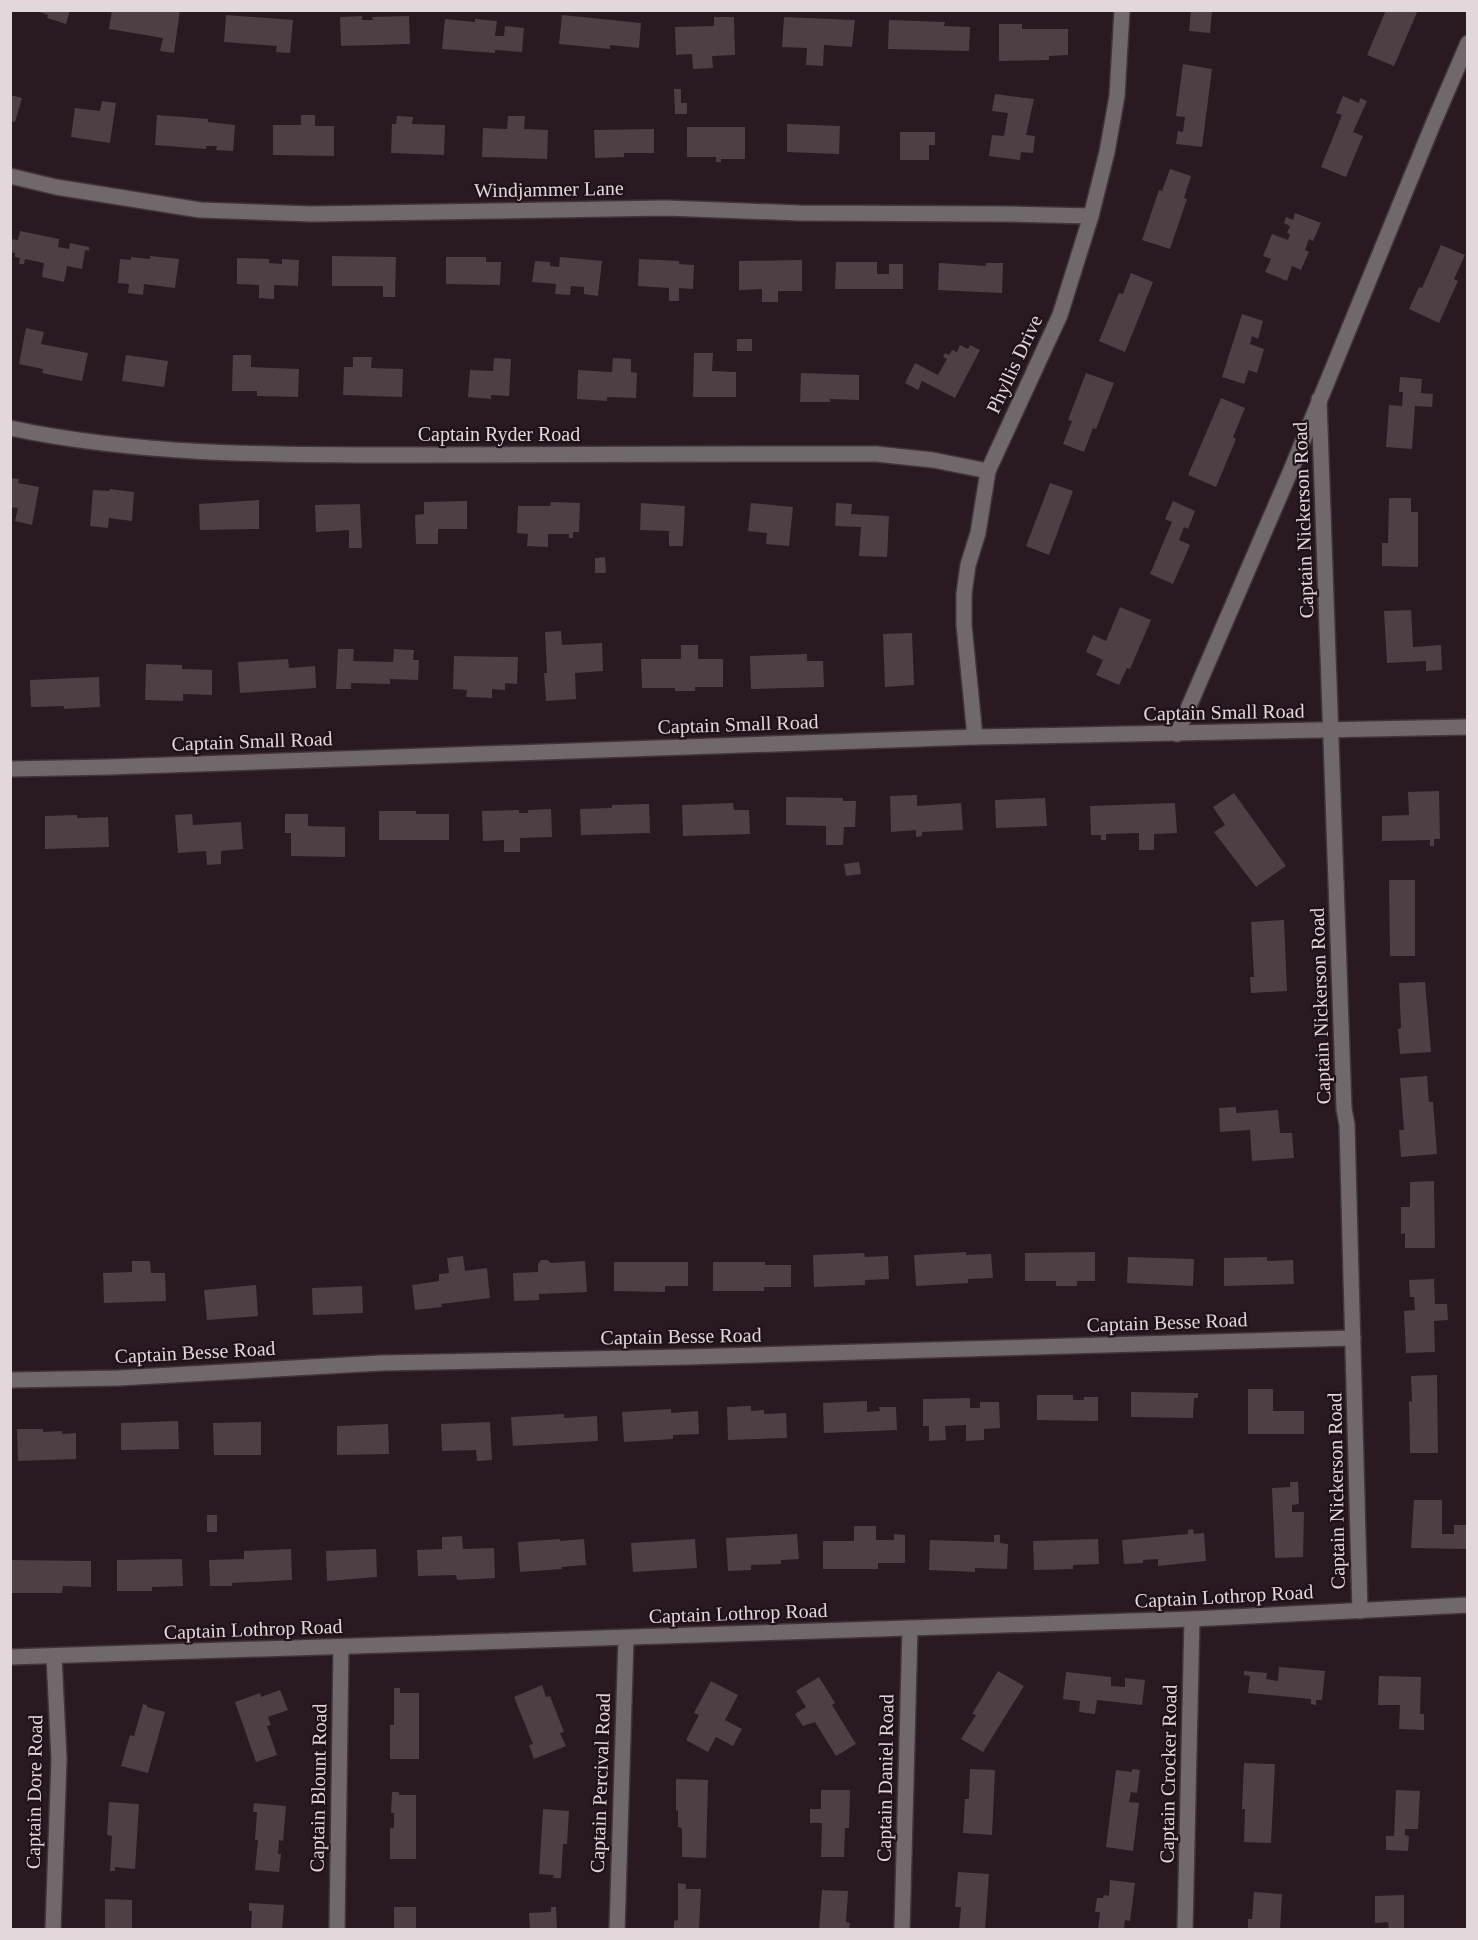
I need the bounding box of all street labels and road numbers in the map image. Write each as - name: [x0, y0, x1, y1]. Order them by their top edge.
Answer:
- street label: Windjammer Lane: [474, 177, 624, 202]
- street label: Phyllis Drive: [982, 311, 1047, 417]
- street label: Captain Nickerson Road: [1289, 421, 1318, 619]
- street label: Captain Ryder Road: [418, 423, 580, 446]
- street label: Captain Small Road: [1143, 700, 1305, 725]
- street label: Captain Small Road: [657, 710, 819, 739]
- street label: Captain Small Road: [171, 727, 333, 756]
- street label: Captain Nickerson Road: [1306, 907, 1335, 1105]
- street label: Captain Besse Road: [1086, 1308, 1248, 1337]
- street label: Captain Besse Road: [600, 1324, 762, 1349]
- street label: Captain Besse Road: [114, 1337, 276, 1368]
- street label: Captain Nickerson Road: [1323, 1392, 1350, 1589]
- street label: Captain Lothrop Road: [1134, 1580, 1314, 1613]
- street label: Captain Lothrop Road: [648, 1599, 828, 1628]
- street label: Captain Lothrop Road: [163, 1615, 343, 1644]
- street label: Captain Crocker Road: [1155, 1684, 1182, 1864]
- street label: Captain Percival Road: [586, 1693, 615, 1873]
- street label: Captain Daniel Road: [873, 1694, 898, 1862]
- street label: Captain Blount Road: [306, 1703, 331, 1873]
- street label: Captain Dore Road: [22, 1715, 47, 1869]

